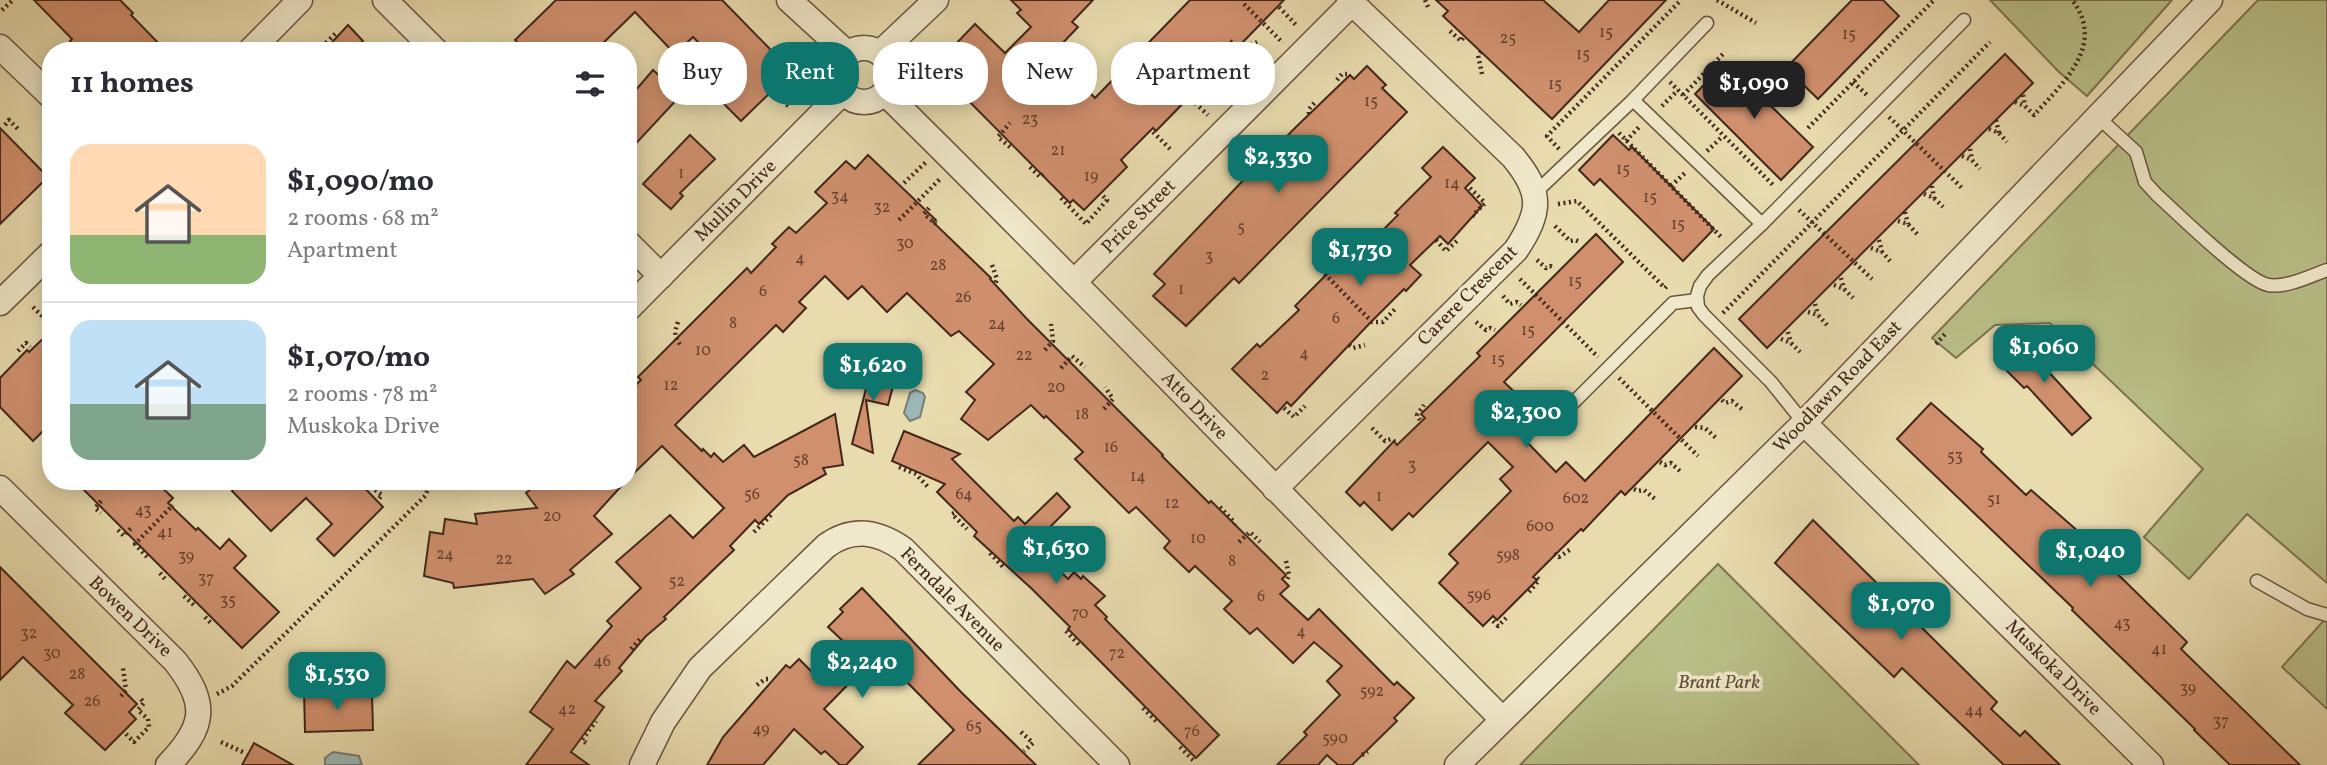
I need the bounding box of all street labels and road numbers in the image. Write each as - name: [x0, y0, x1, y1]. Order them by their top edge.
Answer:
- street label: Mullin Drive: [689, 154, 783, 248]
- street label: Price Street: [1096, 174, 1182, 260]
- street label: Carere Crescent: [1412, 240, 1524, 352]
- street label: Woodlawn Road East: [1768, 315, 1908, 459]
- street label: Atto Drive: [1155, 366, 1233, 446]
- street label: Ferndale Avenue: [894, 542, 1010, 658]
- street label: Bowen Drive: [83, 571, 177, 663]
- street label: Muskoka Drive: [1999, 614, 2107, 722]

